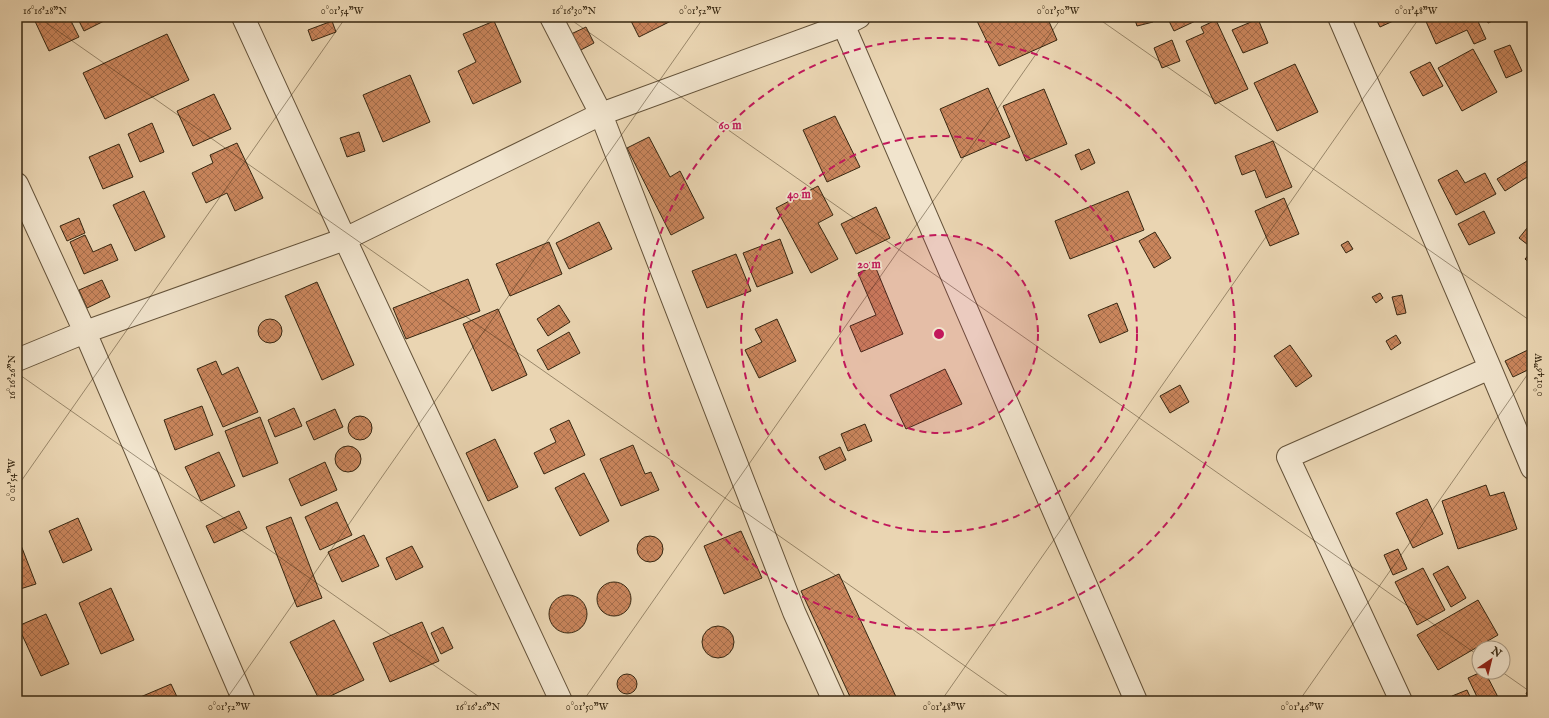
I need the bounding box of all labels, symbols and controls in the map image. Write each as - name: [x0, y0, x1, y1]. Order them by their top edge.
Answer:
- text: 16°16'28"N: [23, 5, 67, 18]
- text: 0°01'54"W: [321, 5, 364, 18]
- text: 16°16'30"N: [552, 5, 596, 18]
- text: 0°01'52"W: [679, 5, 722, 18]
- text: 0°01'50"W: [1037, 5, 1080, 18]
- text: 0°01'48"W: [1395, 5, 1438, 18]
- text: 60 m: [719, 118, 742, 133]
- text: 40 m: [787, 187, 812, 202]
- text: 20 m: [857, 257, 881, 272]
- centre of rings: [932, 327, 946, 341]
- text: 0°01'46"W: [1533, 353, 1546, 397]
- text: 16°16'26"N: [6, 354, 19, 399]
- text: 0°01'54"W: [6, 458, 19, 501]
- north arrow: [1471, 640, 1511, 680]
- text: N: [1487, 644, 1504, 661]
- text: 0°01'52"W: [208, 701, 251, 714]
- text: 16°16'26"N: [456, 701, 501, 714]
- text: 0°01'50"W: [566, 701, 609, 714]
- text: 0°01'48"W: [923, 701, 966, 714]
- text: 0°01'46"W: [1280, 701, 1324, 714]

